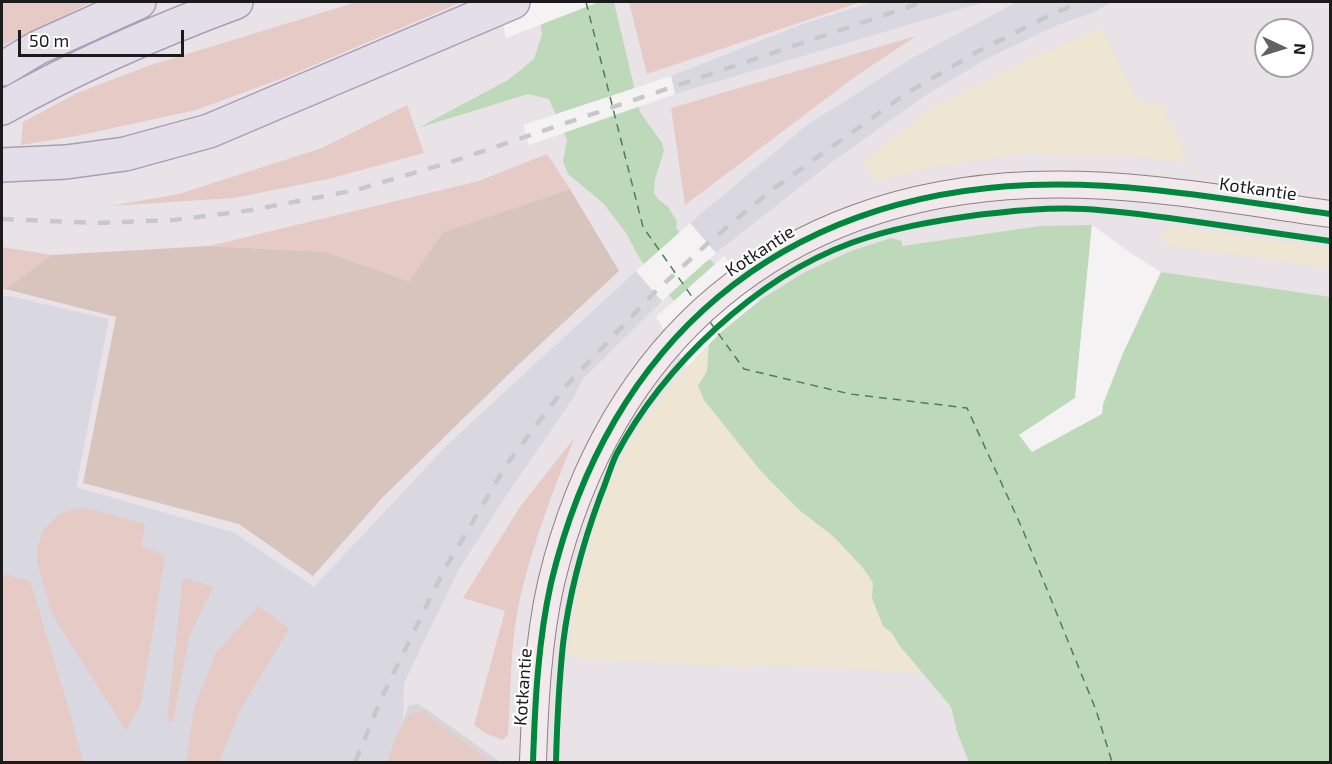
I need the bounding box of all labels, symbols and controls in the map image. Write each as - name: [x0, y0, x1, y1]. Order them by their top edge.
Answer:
- scale bar: [21, 18, 188, 56]
- north arrow: [1254, 18, 1314, 78]
- text: 50 m: [29, 29, 69, 51]
- text: N: [1291, 43, 1310, 56]
- street label: Kotkantie: [1218, 173, 1298, 205]
- street label: Kotkantie: [721, 221, 799, 281]
- street label: Kotkantie: [510, 647, 536, 727]

